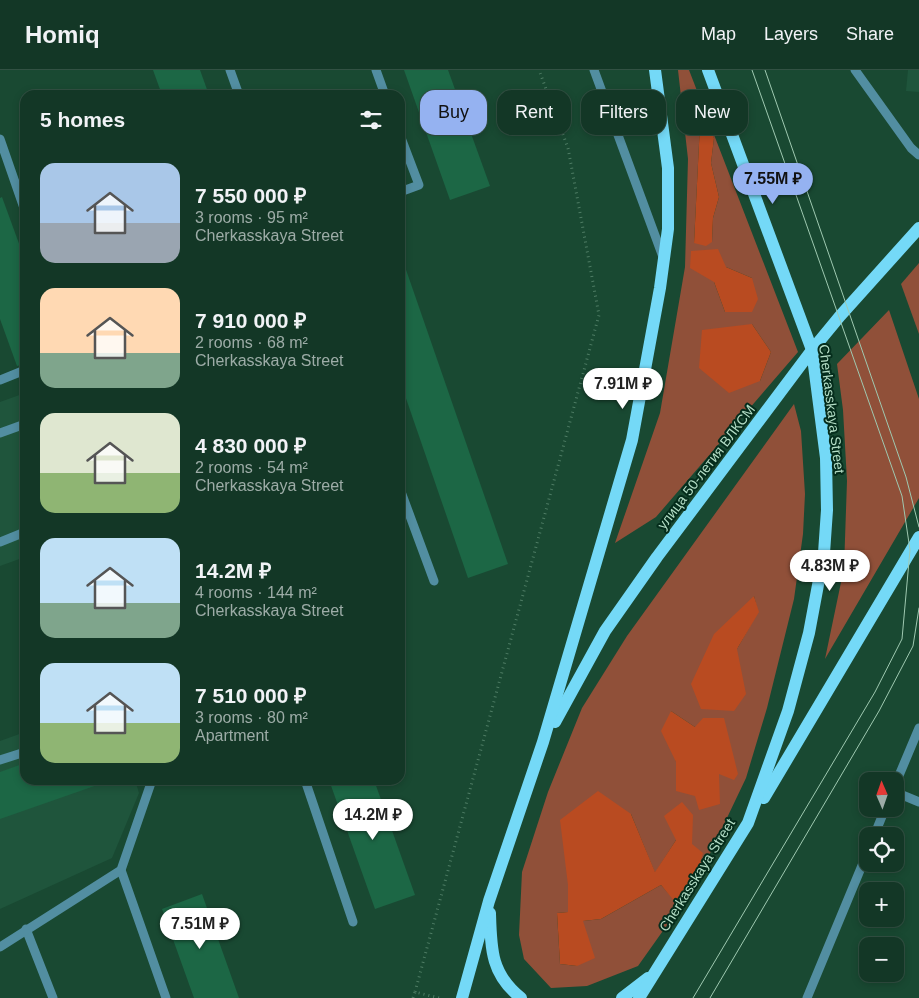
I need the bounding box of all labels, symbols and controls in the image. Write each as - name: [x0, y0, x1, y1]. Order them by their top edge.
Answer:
- text: Homiq: [25, 21, 100, 48]
- text: Map: [701, 24, 736, 44]
- text: Layers: [764, 24, 818, 44]
- text: Share: [846, 24, 894, 44]
- chip: Buy: [420, 90, 487, 135]
- chip: Rent: [497, 90, 571, 135]
- chip: Filters: [581, 90, 666, 135]
- chip: New: [676, 90, 748, 135]
- icon: filters: [357, 106, 385, 134]
- text: 5 homes: [40, 108, 125, 131]
- pin: 7.55M ₽: [727, 162, 819, 205]
- text: 7.55M ₽: [744, 170, 802, 187]
- icon: home: [80, 183, 140, 243]
- text: 7 550 000 ₽: [195, 184, 306, 207]
- text: 3 rooms · 95 m²: [195, 209, 308, 226]
- text: Cherkasskaya Street: [195, 227, 344, 244]
- icon: home: [80, 308, 140, 368]
- text: 7 910 000 ₽: [195, 309, 306, 332]
- text: 2 rooms · 68 m²: [195, 334, 308, 351]
- street label: Cherkasskaya Street: [816, 344, 848, 475]
- text: Cherkasskaya Street: [195, 352, 344, 369]
- pin: 7.91M ₽: [577, 368, 669, 410]
- text: 7.91M ₽: [594, 375, 652, 392]
- street label: улица 50-летия ВЛКСМ: [654, 402, 758, 532]
- icon: home: [80, 433, 140, 493]
- text: 4 830 000 ₽: [195, 434, 306, 457]
- text: 2 rooms · 54 m²: [195, 459, 308, 476]
- text: Cherkasskaya Street: [195, 477, 344, 494]
- pin: 4.83M ₽: [784, 550, 876, 592]
- text: 4.83M ₽: [801, 557, 859, 574]
- icon: home: [80, 558, 140, 618]
- text: 14.2M ₽: [195, 559, 271, 582]
- text: 4 rooms · 144 m²: [195, 584, 317, 601]
- text: Cherkasskaya Street: [195, 602, 344, 619]
- icon: home: [80, 683, 140, 743]
- text: 7 510 000 ₽: [195, 684, 306, 707]
- text: 3 rooms · 80 m²: [195, 709, 308, 726]
- text: Apartment: [195, 727, 269, 744]
- north arrow: [859, 772, 904, 818]
- map controls: [859, 772, 904, 982]
- pin: 14.2M ₽: [327, 798, 419, 841]
- text: 14.2M ₽: [344, 806, 402, 823]
- street label: Cherkasskaya Street: [656, 816, 738, 934]
- button: locate: [859, 827, 904, 872]
- button: +: [859, 882, 904, 927]
- pin: 7.51M ₽: [154, 908, 246, 950]
- text: 7.51M ₽: [171, 915, 229, 932]
- button: −: [859, 937, 904, 982]

